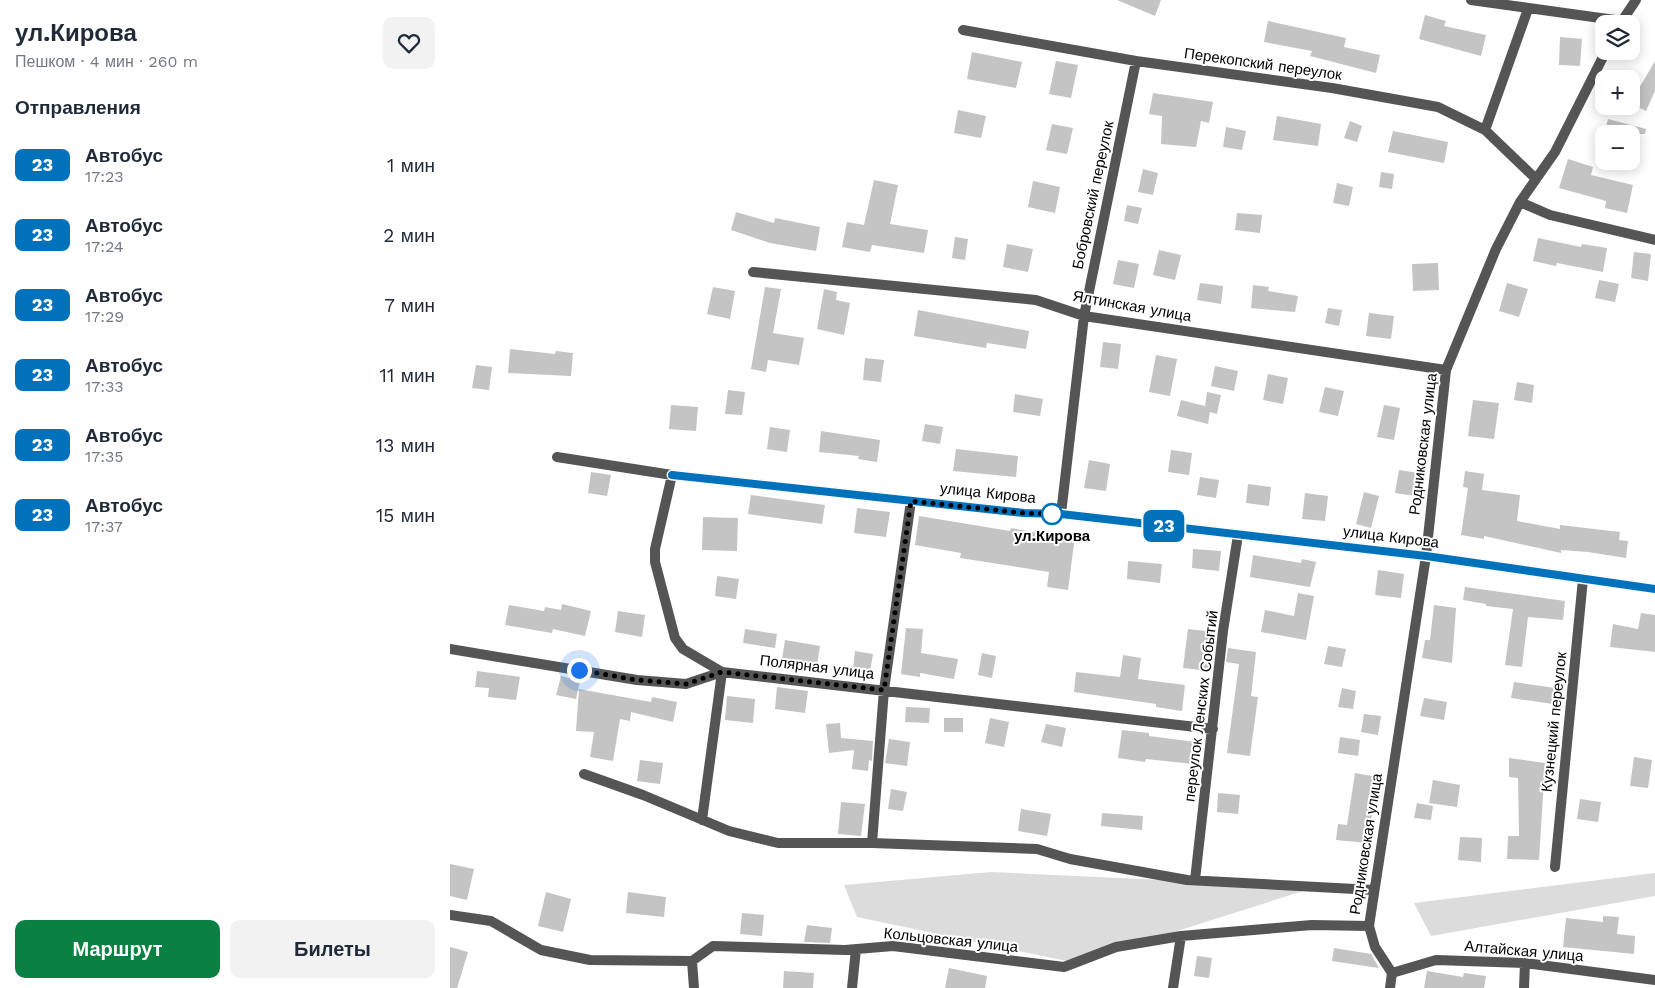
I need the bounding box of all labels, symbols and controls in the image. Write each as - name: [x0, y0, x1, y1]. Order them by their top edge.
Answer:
- map controls: [1595, 15, 1640, 170]
- button: layers: [1595, 15, 1640, 60]
- button: heart: [383, 17, 435, 69]
- text: ул.Кирова: [15, 19, 137, 47]
- street label: Перекопский переулок: [1183, 44, 1343, 84]
- text: Пешком · 4 мин · 260 m: [15, 52, 198, 71]
- button: +: [1595, 70, 1640, 115]
- text: Отправления: [15, 96, 141, 119]
- street label: Бобровский переулок: [1068, 119, 1118, 271]
- button: −: [1595, 125, 1640, 170]
- text: Автобус: [85, 144, 163, 167]
- text: 23: [32, 154, 53, 175]
- text: 1 мин: [387, 154, 435, 177]
- text: 17:23: [85, 167, 124, 186]
- text: Автобус: [85, 214, 163, 237]
- text: 23: [32, 224, 53, 245]
- text: 2 мин: [383, 224, 435, 247]
- text: 17:24: [85, 237, 124, 256]
- text: Автобус: [85, 284, 163, 307]
- street label: Ялтинская улица: [1071, 287, 1193, 325]
- text: 23: [32, 294, 53, 315]
- text: 7 мин: [384, 294, 435, 317]
- text: 17:29: [85, 307, 124, 326]
- text: Автобус: [85, 354, 163, 377]
- text: 23: [32, 364, 53, 385]
- text: 11 мин: [380, 364, 435, 387]
- street label: Родниковская улица: [1405, 371, 1441, 516]
- text: 17:33: [85, 377, 124, 396]
- text: Автобус: [85, 424, 163, 447]
- text: 23: [32, 434, 53, 455]
- text: 13 мин: [376, 434, 435, 457]
- text: 17:35: [85, 447, 124, 466]
- street label: улица Кирова: [939, 479, 1037, 507]
- text: Автобус: [85, 494, 163, 517]
- marker: ул.Кирова: [1041, 503, 1063, 525]
- text: 23: [32, 504, 53, 525]
- text: 15 мин: [376, 504, 435, 527]
- line badge: 23: [1142, 510, 1186, 542]
- text: 23: [1153, 515, 1175, 536]
- text: 17:37: [85, 517, 123, 536]
- street label: улица Кирова: [1342, 522, 1441, 552]
- place label: ул.Кирова: [1014, 527, 1091, 545]
- street label: переулок Ленских Событий: [1180, 609, 1222, 803]
- street label: Полярная улица: [759, 651, 876, 683]
- street label: Кузнецкий переулок: [1538, 651, 1570, 793]
- your location: [567, 658, 592, 683]
- street label: Родниковская улица: [1346, 771, 1386, 916]
- button: Маршрут: [15, 920, 220, 978]
- button: Билеты: [230, 920, 435, 978]
- street label: Кольцовская улица: [883, 924, 1020, 956]
- street label: Алтайская улица: [1464, 937, 1585, 965]

